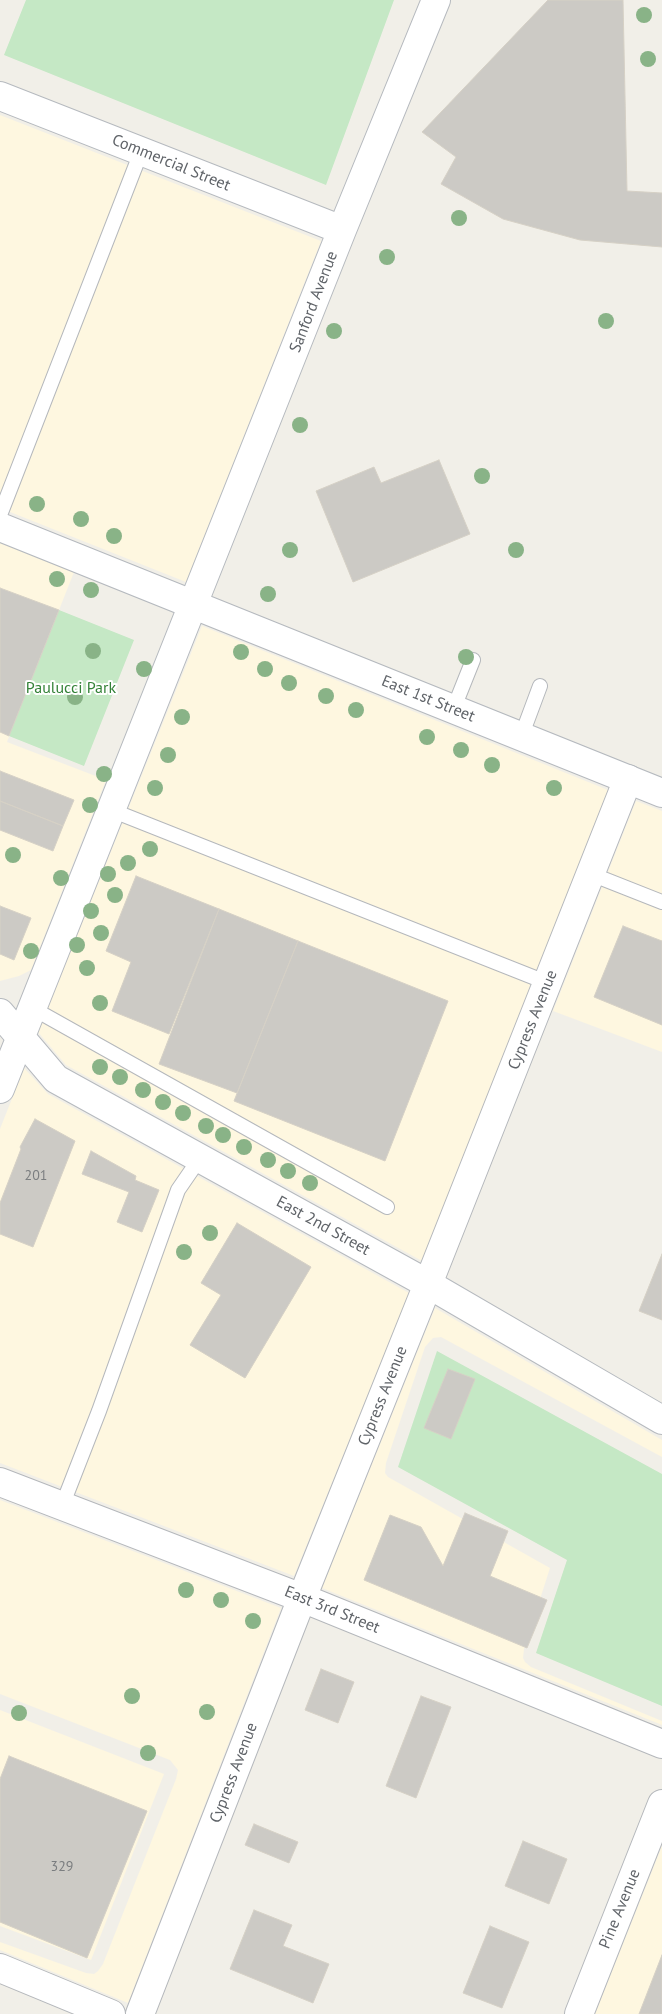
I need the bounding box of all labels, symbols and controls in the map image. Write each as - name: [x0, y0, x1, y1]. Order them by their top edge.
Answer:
- street label: Commercial Street: [109, 131, 233, 195]
- street label: Sanford Avenue: [286, 249, 342, 355]
- street label: East 1st Street: [379, 672, 477, 726]
- park label: Paulucci Park: [26, 678, 116, 698]
- street label: Cypress Avenue: [504, 967, 562, 1073]
- house number: 201: [25, 1168, 47, 1184]
- street label: East 2nd Street: [273, 1192, 373, 1260]
- street label: Cypress Avenue: [354, 1343, 412, 1449]
- street label: East 3rd Street: [282, 1582, 382, 1638]
- street label: Cypress Avenue: [206, 1720, 262, 1826]
- house number: 329: [51, 1859, 73, 1875]
- street label: Pine Avenue: [595, 1866, 645, 1952]

